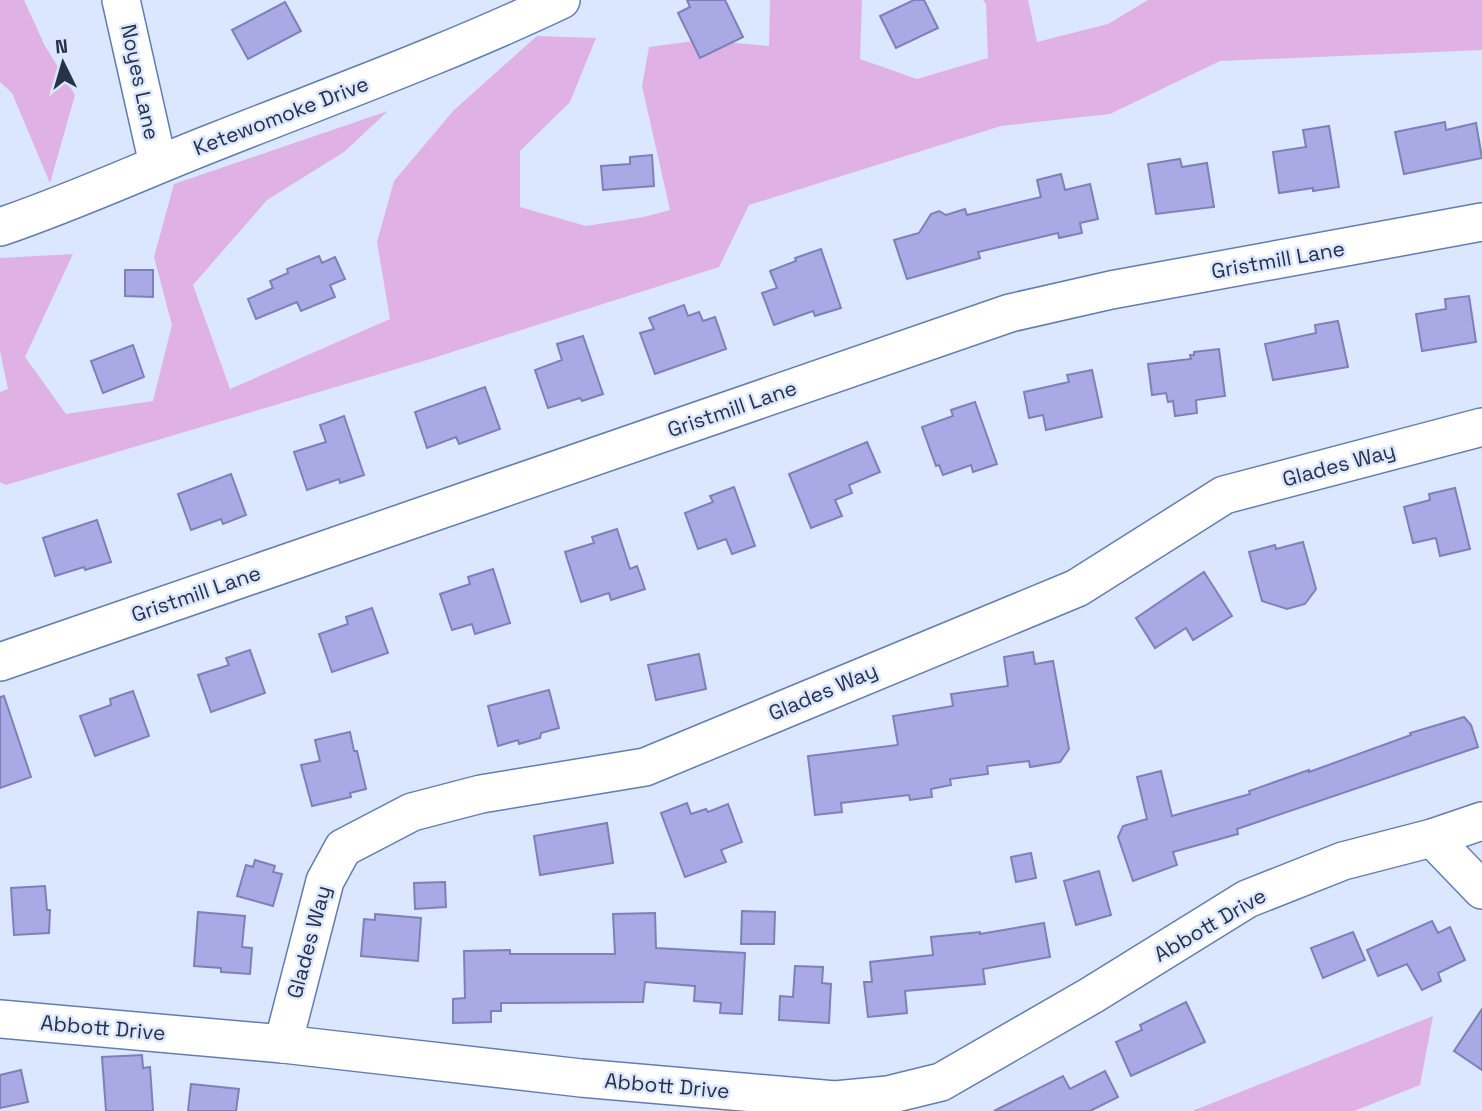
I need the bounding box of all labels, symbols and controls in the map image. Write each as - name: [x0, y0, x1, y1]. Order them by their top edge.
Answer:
- street label: Noyes Lane: [115, 22, 166, 142]
- north arrow: [28, 28, 98, 98]
- text: N: [54, 34, 69, 60]
- street label: Ketewomoke Drive: [189, 70, 372, 161]
- street label: Gristmill Lane: [1209, 234, 1347, 285]
- street label: Gristmill Lane: [664, 374, 800, 443]
- street label: Glades Way: [1279, 436, 1398, 493]
- street label: Gristmill Lane: [128, 559, 264, 628]
- street label: Glades Way: [764, 656, 881, 727]
- street label: Glades Way: [280, 882, 337, 1001]
- street label: Abbott Drive: [1149, 882, 1271, 968]
- street label: Abbott Drive: [39, 1009, 167, 1046]
- street label: Abbott Drive: [603, 1067, 731, 1104]

